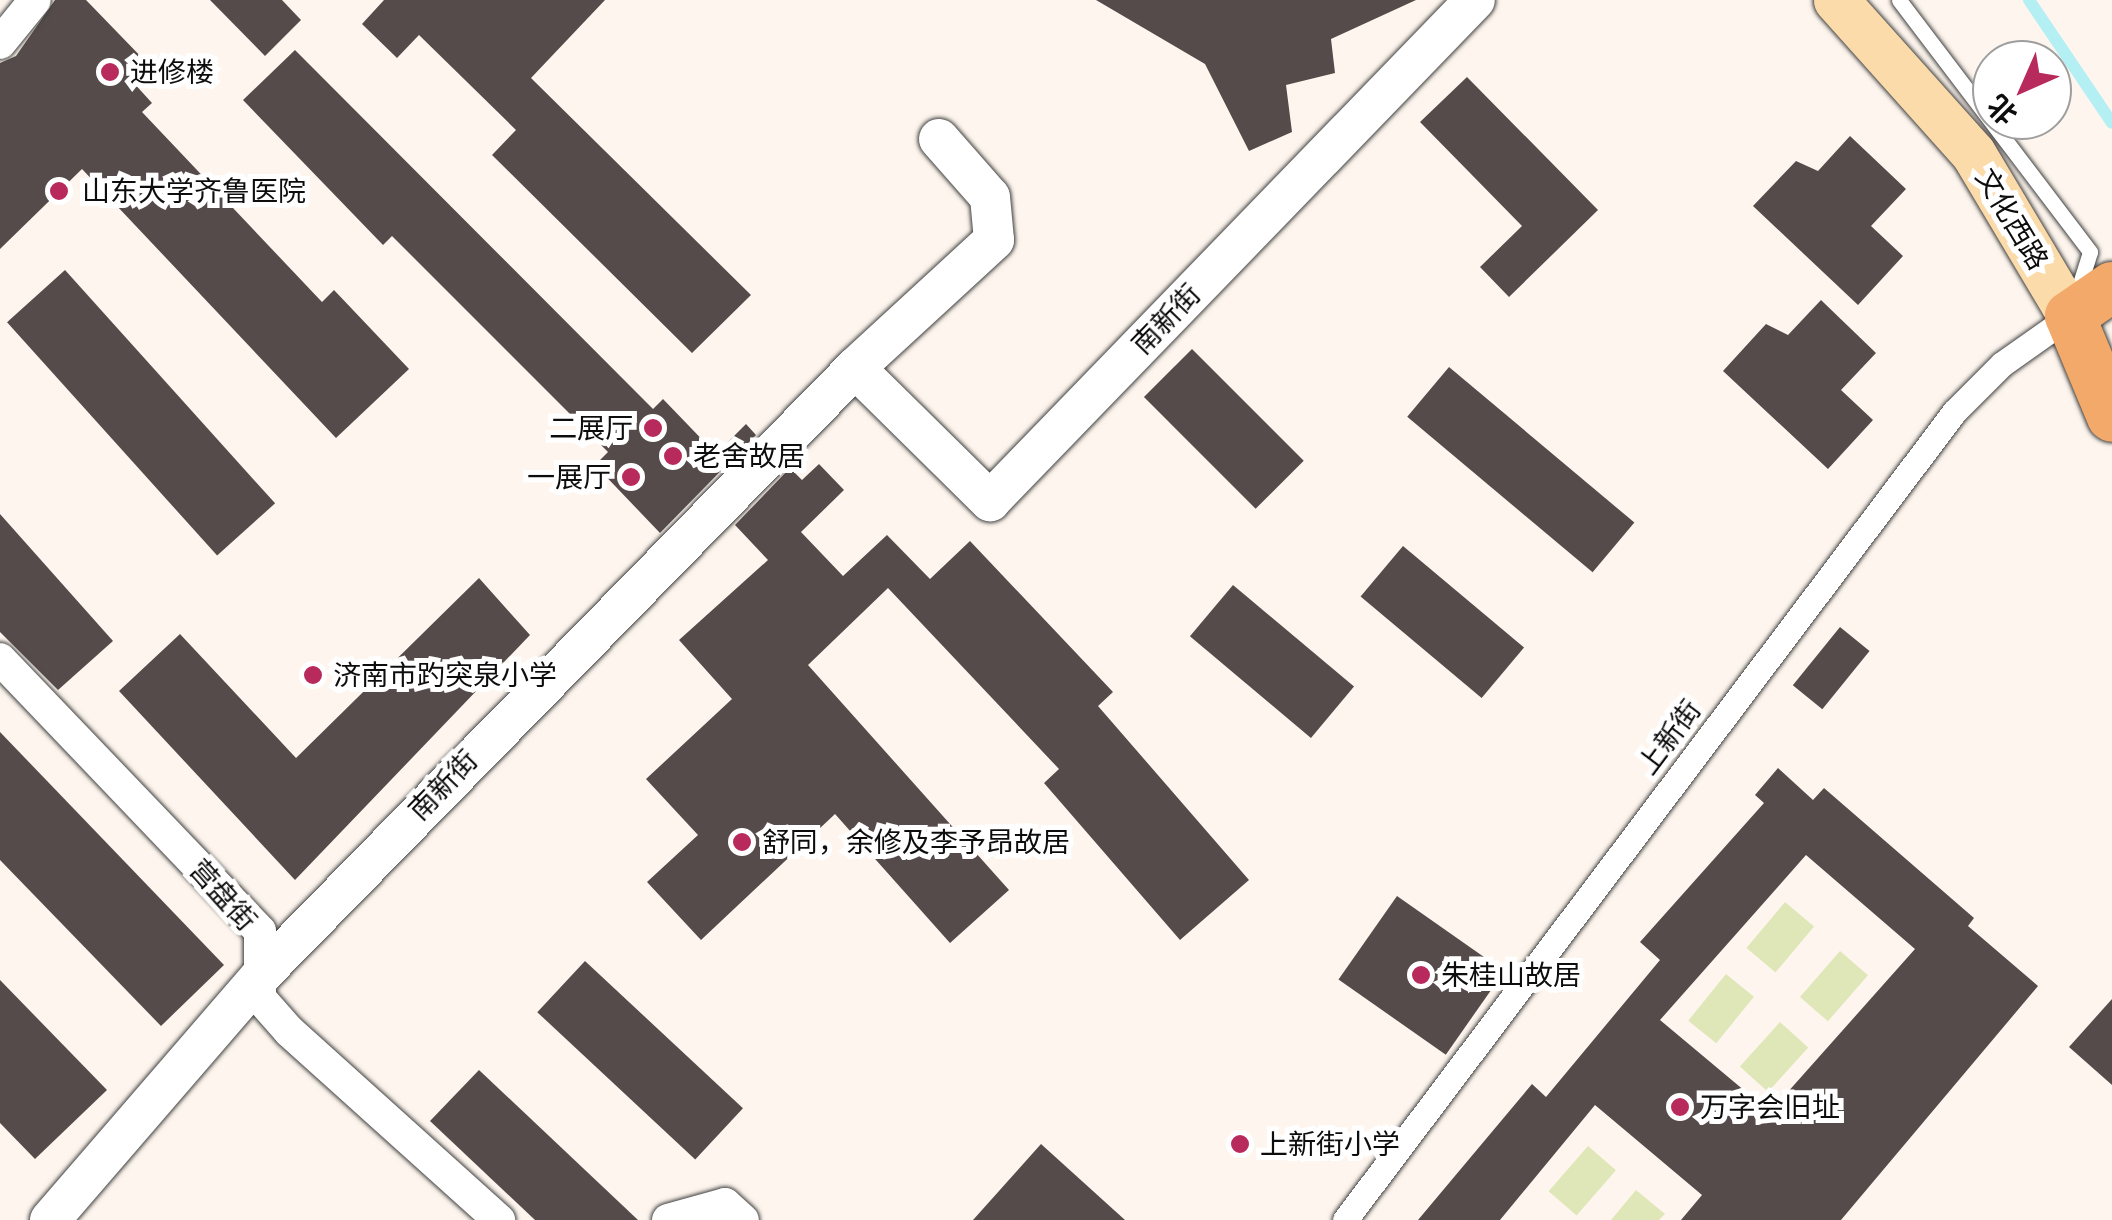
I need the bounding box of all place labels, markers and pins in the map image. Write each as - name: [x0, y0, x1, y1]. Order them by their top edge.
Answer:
- place label: 进修楼: [130, 55, 214, 89]
- marker: 进修楼: [99, 61, 121, 83]
- place label: 山东大学齐鲁医院: [82, 174, 306, 208]
- marker: 山东大学齐鲁医院: [46, 178, 72, 204]
- place label: 二展厅: [549, 411, 633, 445]
- marker: 二展厅: [642, 417, 664, 439]
- place label: 老舍故居: [693, 439, 805, 473]
- marker: 老舍故居: [662, 445, 684, 467]
- place label: 一展厅: [527, 460, 611, 494]
- marker: 一展厅: [620, 466, 642, 488]
- place label: 济南市趵突泉小学: [333, 658, 557, 692]
- marker: 济南市趵突泉小学: [302, 664, 324, 686]
- place label: 舒同，余修及李予昂故居: [762, 825, 1070, 859]
- marker: 舒同，余修及李予昂故居: [731, 831, 753, 853]
- place label: 朱桂山故居: [1441, 958, 1581, 992]
- marker: 朱桂山故居: [1410, 964, 1432, 986]
- place label: 万字会旧址: [1700, 1090, 1840, 1124]
- marker: 万字会旧址: [1669, 1096, 1691, 1118]
- place label: 上新街小学: [1260, 1127, 1400, 1161]
- marker: 上新街小学: [1229, 1133, 1251, 1155]

